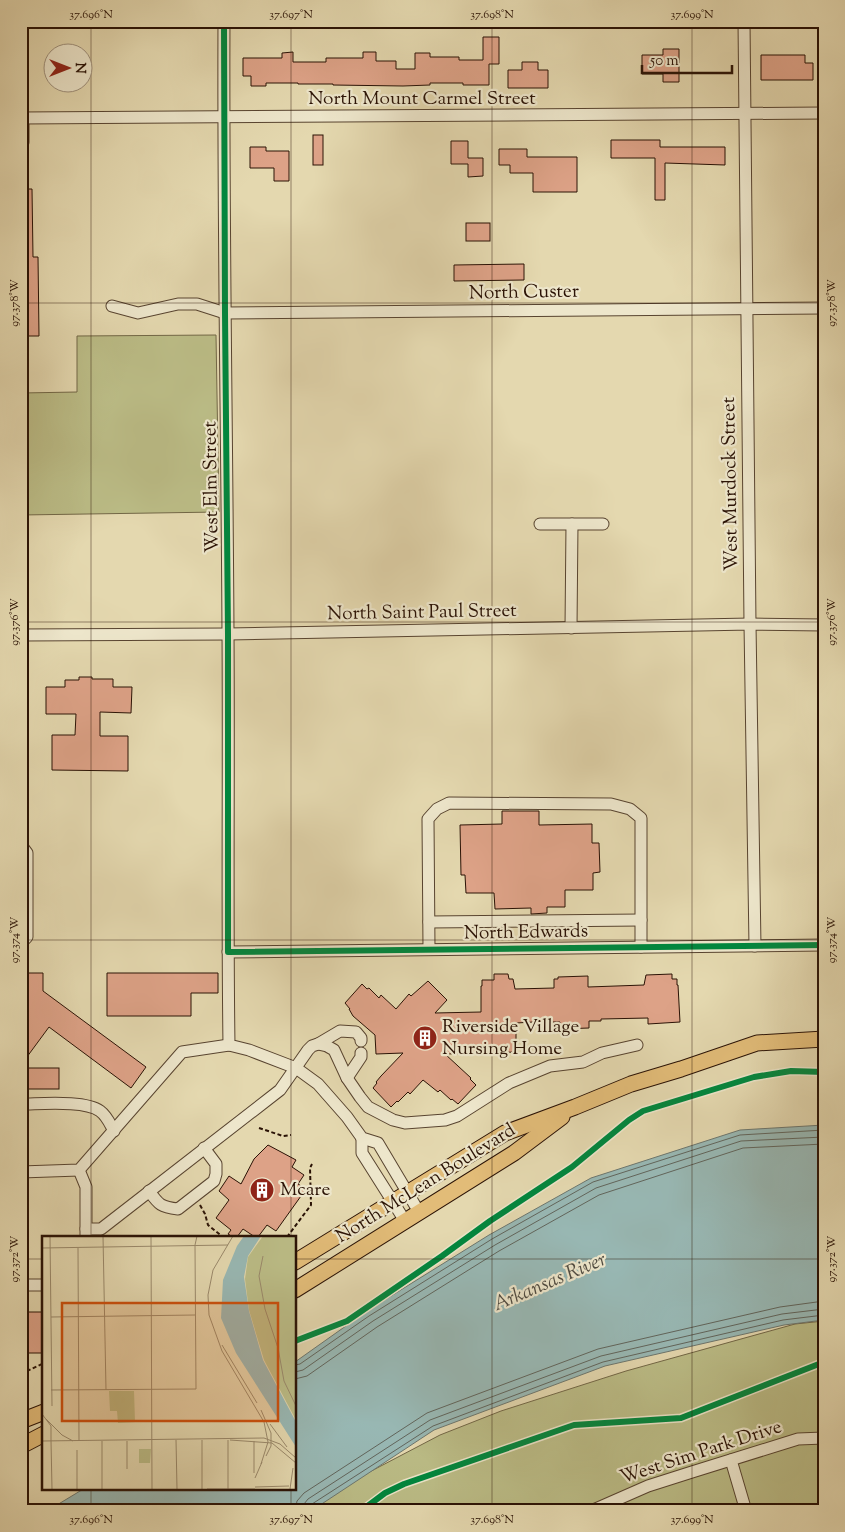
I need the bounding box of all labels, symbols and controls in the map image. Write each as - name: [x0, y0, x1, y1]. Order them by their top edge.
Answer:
- text: 37.696°N: [69, 6, 113, 24]
- text: 37.697°N: [269, 6, 313, 24]
- text: 37.698°N: [470, 6, 514, 24]
- text: 37.699°N: [670, 6, 714, 24]
- north arrow: [42, 42, 92, 92]
- scale bar: [642, 42, 732, 74]
- text: 50 m: [649, 51, 679, 72]
- text: N: [69, 62, 89, 74]
- street label: North Mount Carmel Street: [308, 86, 536, 113]
- text: 97.378°W: [6, 279, 24, 327]
- street label: North Custer: [469, 279, 579, 307]
- text: 97.378°W: [823, 279, 841, 327]
- street label: West Murdock Street: [716, 396, 746, 571]
- street label: West Elm Street: [197, 420, 227, 553]
- text: 97.376°W: [6, 598, 24, 646]
- street label: North Saint Paul Street: [327, 598, 517, 628]
- text: 97.376°W: [823, 598, 841, 646]
- text: 97.374°W: [6, 916, 24, 963]
- text: 97.374°W: [823, 916, 841, 963]
- street label: North Edwards: [464, 918, 588, 948]
- place label: Riverside Village Nursing Home: [442, 1014, 579, 1063]
- building icon: Riverside Village Nursing Home: [412, 1025, 438, 1051]
- street label: North McLean Boulevard: [331, 1117, 521, 1250]
- building icon: Mcare: [249, 1177, 275, 1203]
- place label: Mcare: [280, 1177, 330, 1204]
- text: 97.372°W: [6, 1235, 24, 1282]
- text: 97.372°W: [823, 1235, 841, 1282]
- inset map: [42, 1236, 296, 1490]
- water label: Arkansas River: [489, 1246, 611, 1320]
- street label: West Sim Park Drive: [617, 1414, 786, 1492]
- text: 37.696°N: [69, 1511, 113, 1529]
- text: 37.697°N: [269, 1511, 313, 1529]
- text: 37.698°N: [470, 1511, 514, 1529]
- text: 37.699°N: [670, 1511, 714, 1529]

